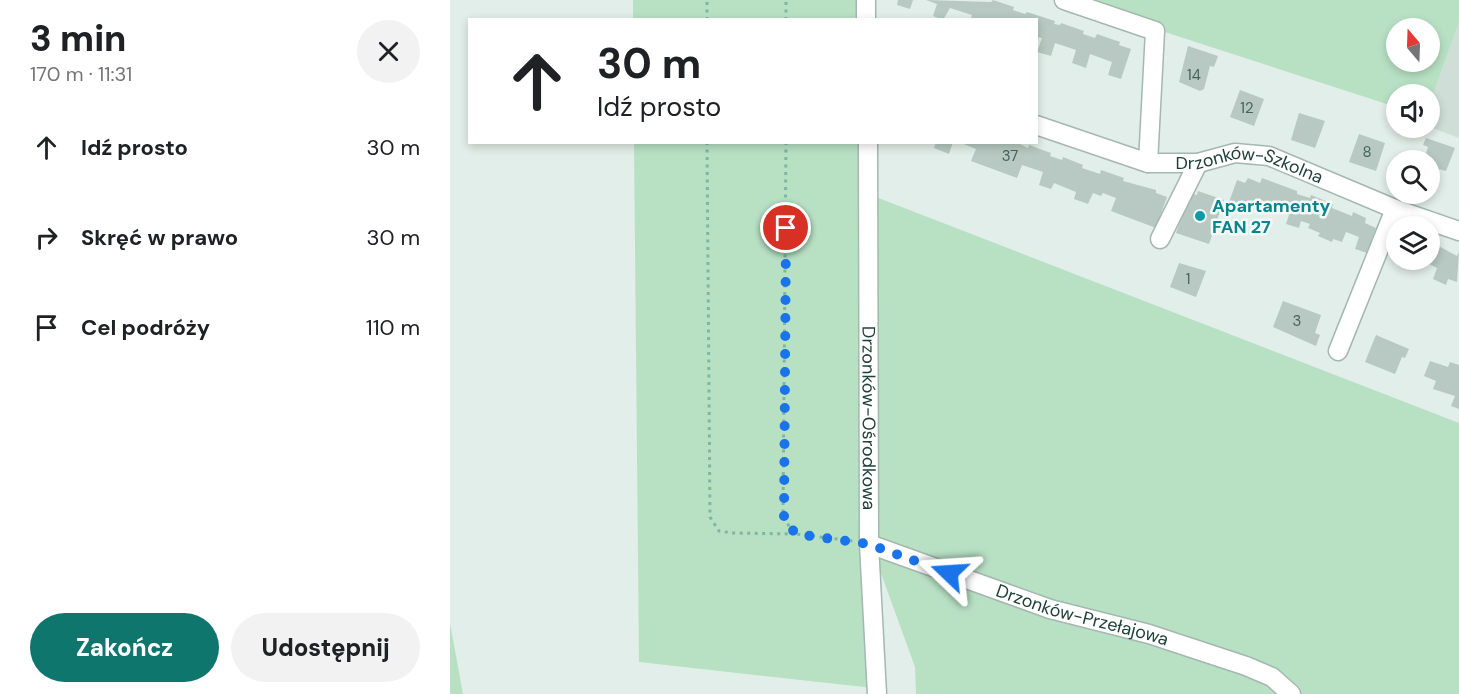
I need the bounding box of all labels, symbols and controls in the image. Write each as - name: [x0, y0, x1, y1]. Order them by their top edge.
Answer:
- text: 3 min: [30, 15, 126, 62]
- north arrow: [1386, 18, 1440, 72]
- map controls: [1386, 18, 1440, 270]
- button: close: [357, 20, 420, 83]
- text: 30 m: [597, 36, 701, 91]
- icon: ahead: [498, 42, 576, 120]
- text: 170 m · 11:31: [30, 61, 132, 87]
- house number: 14: [1187, 65, 1201, 85]
- button: sound: [1386, 84, 1440, 138]
- text: Idź prosto: [597, 89, 721, 124]
- house number: 12: [1240, 98, 1254, 118]
- icon: ahead: [30, 131, 63, 164]
- text: Idź prosto: [81, 133, 188, 162]
- text: 30 m: [366, 133, 420, 162]
- street label: Drzonków-Szkolna: [1175, 141, 1327, 189]
- house number: 8: [1362, 142, 1372, 162]
- house number: 37: [1002, 146, 1018, 166]
- button: search: [1386, 150, 1440, 204]
- place label: Apartamenty FAN 27: [1212, 194, 1330, 239]
- pin: [760, 202, 811, 253]
- marker: Apartamenty FAN 27: [1193, 209, 1207, 223]
- icon: arrive: [769, 211, 802, 244]
- button: layers: [1386, 216, 1440, 270]
- icon: right: [30, 221, 63, 254]
- text: Skręć w prawo: [81, 223, 238, 252]
- text: 30 m: [366, 223, 420, 252]
- house number: 1: [1186, 269, 1190, 289]
- icon: arrive: [30, 311, 63, 344]
- house number: 3: [1293, 311, 1301, 331]
- text: Cel podróży: [81, 313, 210, 342]
- text: 110 m: [366, 313, 420, 342]
- street label: Drzonków-Ośrodkowa: [856, 326, 881, 510]
- position arrow: [917, 541, 981, 605]
- street label: Drzonków-Przełajowa: [993, 579, 1172, 652]
- button: Zakończ: [30, 613, 219, 682]
- button: Udostępnij: [231, 613, 420, 682]

